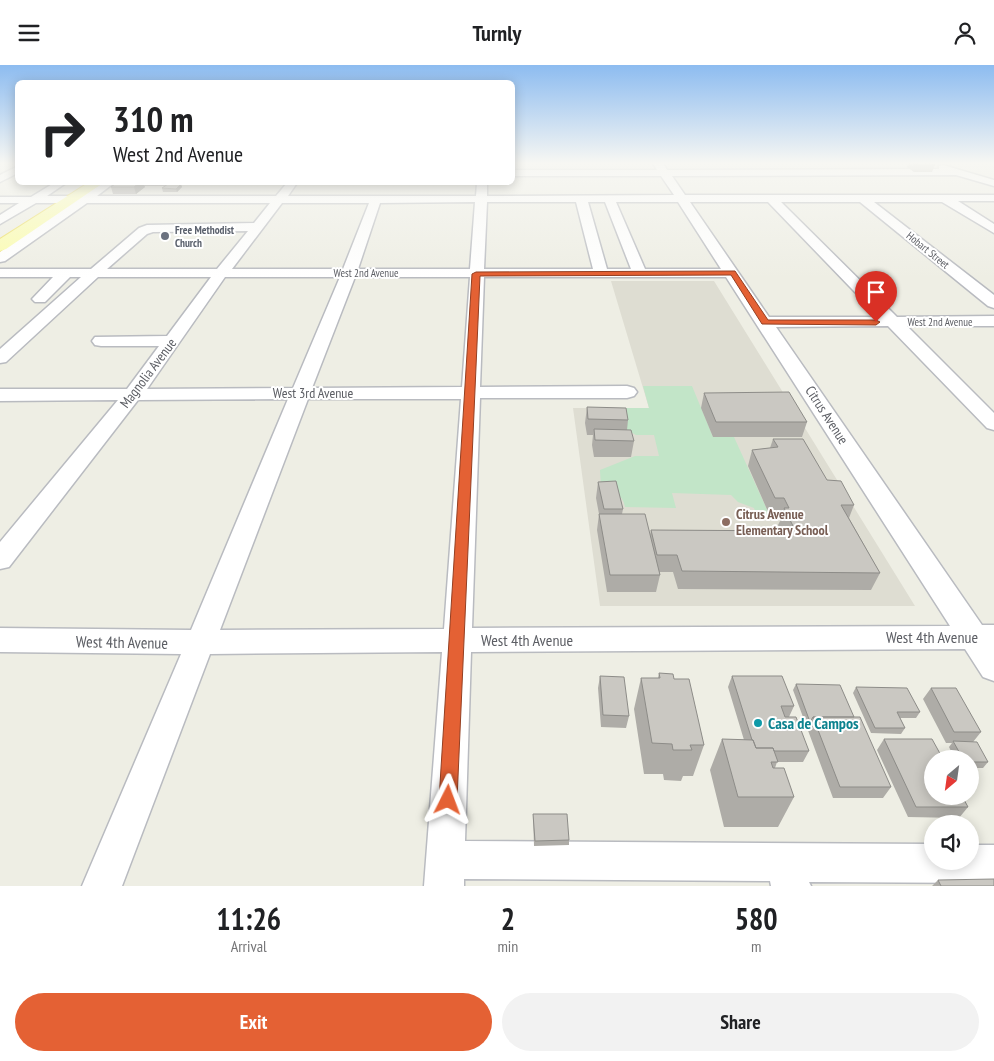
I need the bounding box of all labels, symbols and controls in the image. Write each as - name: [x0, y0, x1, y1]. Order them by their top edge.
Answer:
- icon: menu: [15, 19, 43, 47]
- text: Turnly: [473, 19, 521, 47]
- icon: person: [951, 19, 979, 47]
- text: 310 m: [113, 96, 194, 142]
- icon: right: [30, 100, 95, 165]
- text: West 2nd Avenue: [113, 140, 243, 168]
- place label: Free Methodist Church: [175, 223, 235, 250]
- street label: Hobart Street: [904, 228, 952, 272]
- marker: Free Methodist Church: [159, 230, 171, 242]
- street label: West 2nd Avenue: [333, 266, 399, 280]
- pin: [855, 271, 897, 322]
- icon: arrive: [862, 278, 890, 306]
- street label: West 2nd Avenue: [907, 315, 973, 329]
- street label: Magnolia Avenue: [116, 334, 180, 411]
- street label: Citrus Avenue: [801, 382, 853, 448]
- street label: West 3rd Avenue: [273, 384, 353, 402]
- place label: Citrus Avenue Elementary School: [736, 505, 829, 539]
- marker: Citrus Avenue Elementary School: [720, 516, 732, 528]
- street label: West 4th Avenue: [886, 627, 978, 647]
- street label: West 4th Avenue: [481, 630, 573, 650]
- street label: West 4th Avenue: [76, 631, 168, 653]
- place label: Casa de Campos: [768, 713, 859, 733]
- marker: Casa de Campos: [752, 717, 764, 729]
- north arrow: [924, 750, 979, 805]
- map controls: [924, 750, 979, 870]
- position arrow: [421, 773, 473, 825]
- button: sound: [924, 815, 979, 870]
- text: 11:26: [216, 899, 281, 938]
- text: 2: [501, 899, 515, 938]
- text: 580: [735, 899, 778, 938]
- text: Arrival: [231, 936, 267, 956]
- text: min: [497, 936, 518, 956]
- text: m: [751, 936, 761, 956]
- button: Exit: [15, 993, 492, 1051]
- button: Share: [502, 993, 979, 1051]

